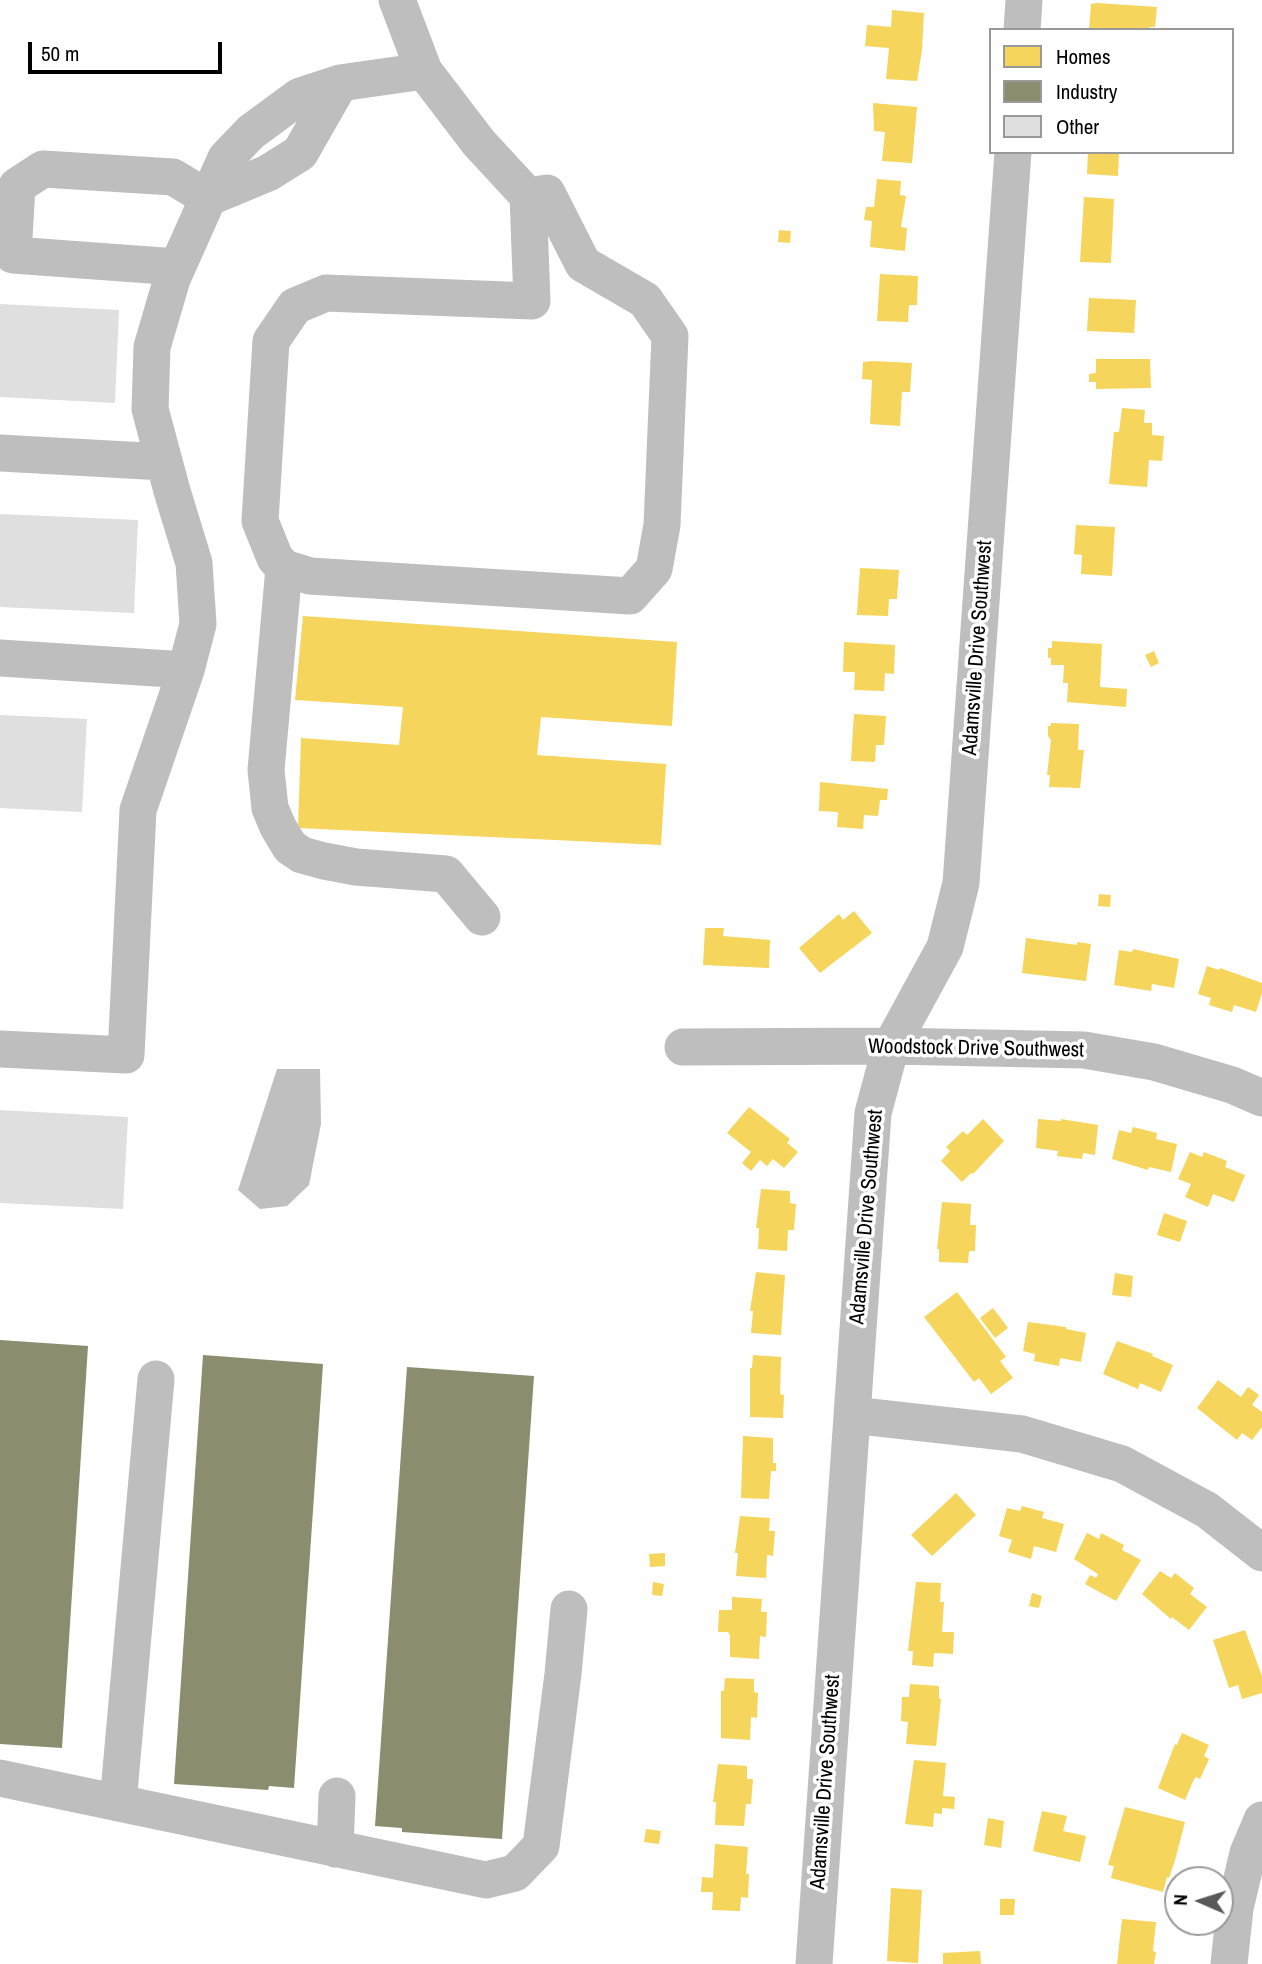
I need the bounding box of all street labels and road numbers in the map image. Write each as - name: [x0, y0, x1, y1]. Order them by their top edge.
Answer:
- street label: Adamsville Drive Southwest: [958, 540, 998, 756]
- street label: Woodstock Drive Southwest: [868, 1035, 1084, 1063]
- street label: Adamsville Drive Southwest: [845, 1109, 889, 1325]
- street label: Adamsville Drive Southwest: [806, 1674, 846, 1890]

